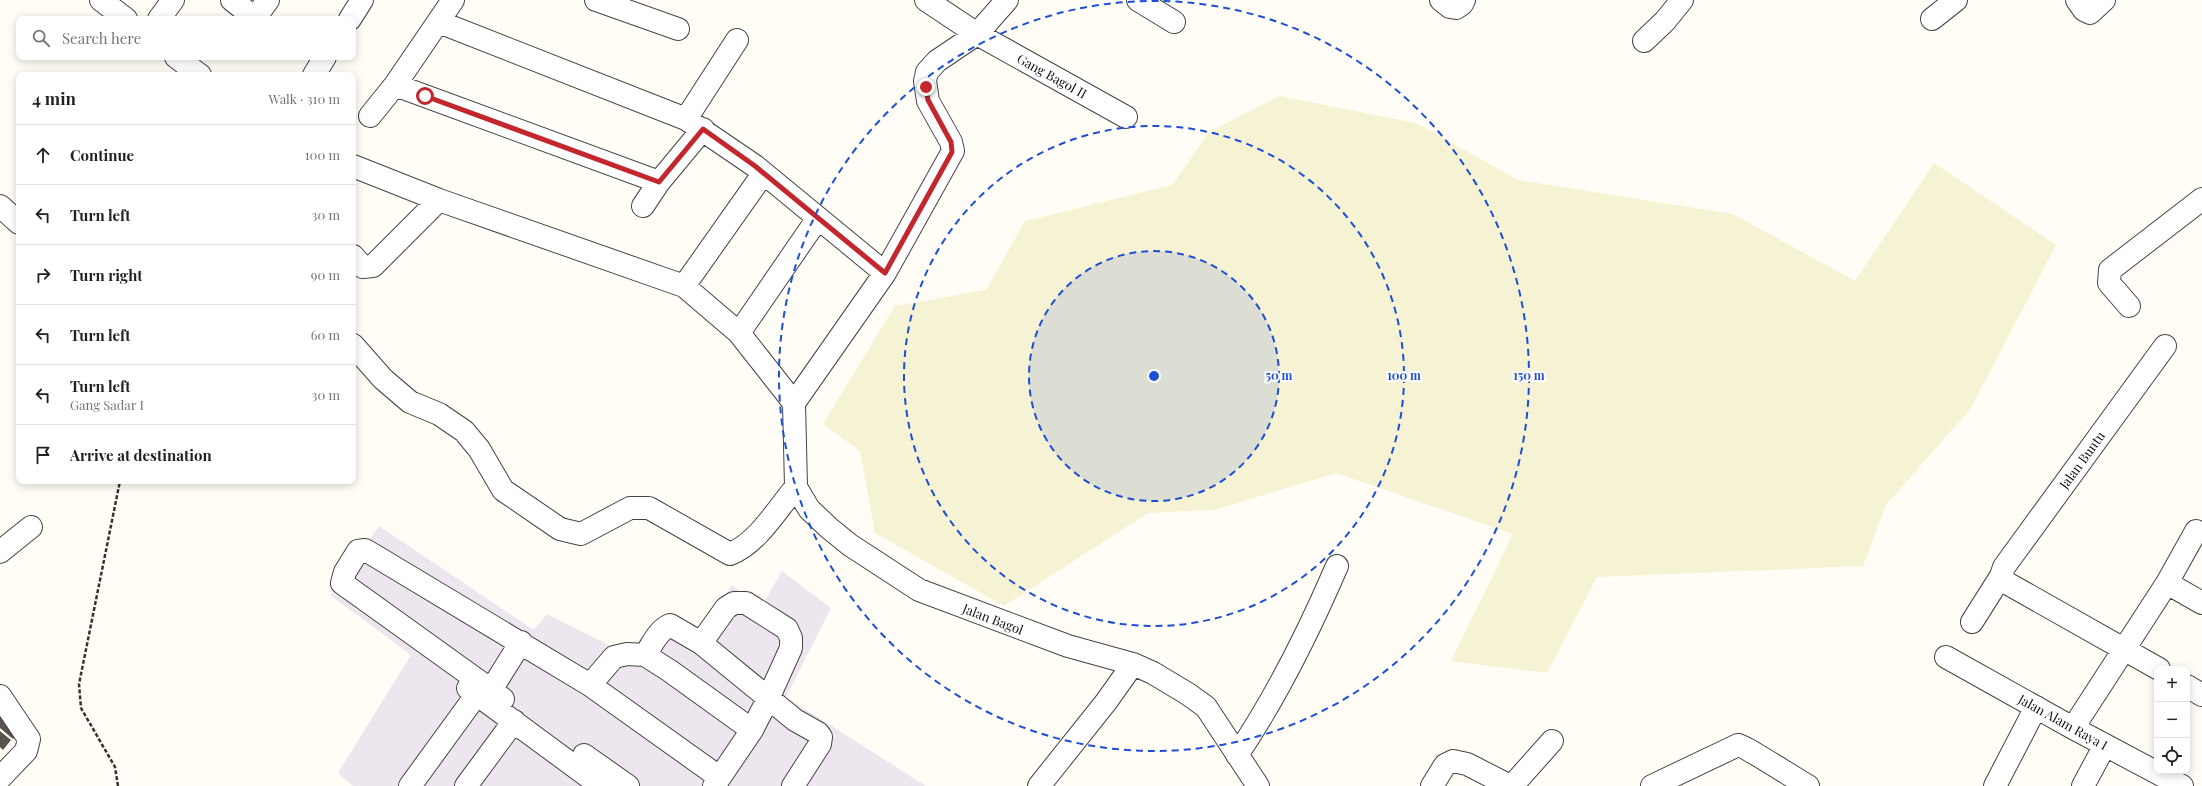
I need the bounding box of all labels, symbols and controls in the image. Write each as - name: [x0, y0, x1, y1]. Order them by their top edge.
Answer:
- search box: [16, 16, 356, 60]
- icon: search: [30, 27, 52, 49]
- text: Search here: [62, 28, 141, 48]
- street label: Gang Bagol II: [1014, 49, 1090, 102]
- route end: [917, 78, 935, 96]
- text: 4 min: [32, 87, 76, 109]
- route start: [416, 87, 434, 105]
- text: Walk · 310 m: [269, 90, 340, 107]
- icon: ahead: [32, 144, 54, 166]
- text: Continue: [70, 145, 134, 165]
- text: 100 m: [305, 146, 340, 163]
- icon: left: [32, 204, 54, 226]
- text: Turn left: [70, 205, 131, 225]
- text: 30 m: [312, 206, 340, 223]
- icon: right: [32, 264, 54, 286]
- text: Turn right: [70, 265, 143, 285]
- text: 90 m: [311, 266, 340, 283]
- icon: left: [32, 324, 54, 346]
- text: Turn left: [70, 325, 131, 345]
- text: 60 m: [311, 326, 340, 343]
- text: 50 m: [1266, 367, 1293, 383]
- text: 100 m: [1387, 367, 1421, 383]
- text: 150 m: [1513, 367, 1545, 383]
- centre of rings: [1147, 369, 1161, 383]
- text: Turn left: [70, 376, 131, 396]
- icon: left: [32, 384, 54, 406]
- text: 30 m: [312, 386, 340, 403]
- text: Gang Sadar I: [70, 396, 144, 413]
- street label: Jalan Buntu: [2054, 427, 2108, 493]
- icon: arrive: [32, 444, 54, 466]
- text: Arrive at destination: [70, 445, 212, 465]
- street label: Jalan Bagol: [959, 599, 1026, 638]
- map controls: [2154, 666, 2190, 774]
- button: +: [2154, 666, 2190, 702]
- street label: Jalan Alam Raya I: [2015, 690, 2111, 753]
- button: −: [2154, 702, 2190, 738]
- button: locate: [2154, 738, 2190, 774]

